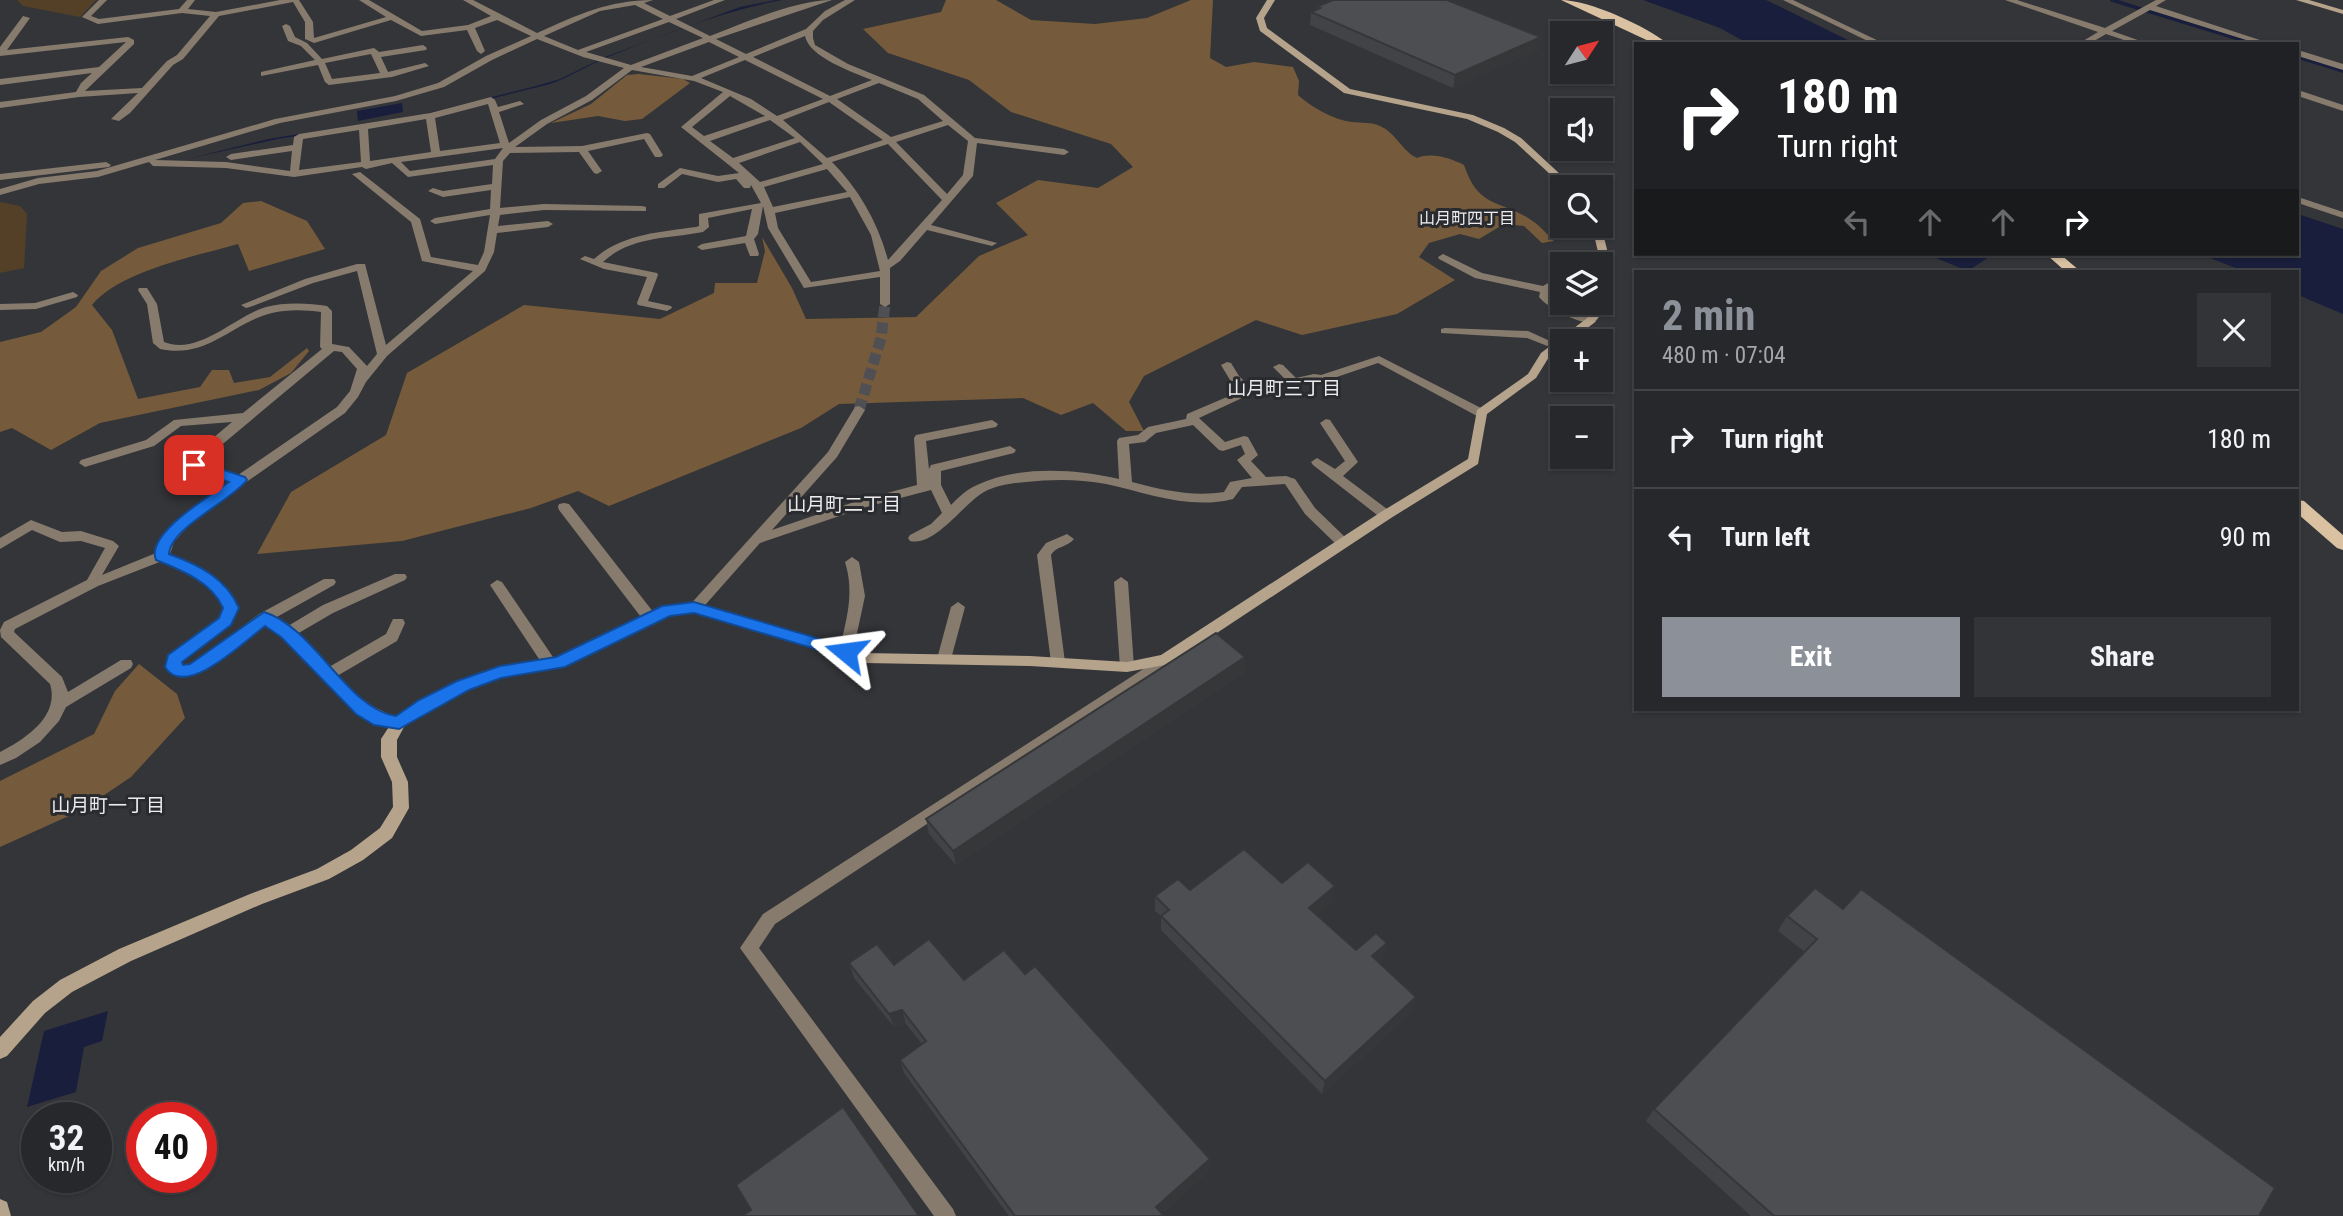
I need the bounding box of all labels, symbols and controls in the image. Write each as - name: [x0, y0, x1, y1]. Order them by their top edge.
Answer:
- north arrow: [1550, 21, 1614, 84]
- map controls: [1550, 21, 1613, 469]
- text: 180 m: [1777, 68, 1899, 125]
- icon: right: [1662, 70, 1753, 161]
- button: sound: [1550, 98, 1613, 161]
- text: Turn right: [1777, 127, 1898, 165]
- button: search: [1550, 175, 1613, 238]
- icon: left: [1838, 203, 1876, 241]
- icon: ahead: [1911, 203, 1949, 241]
- icon: ahead: [1984, 203, 2022, 241]
- icon: right: [2057, 203, 2095, 241]
- district label: 山月町四丁目: [1419, 209, 1515, 228]
- button: layers: [1550, 252, 1613, 315]
- text: 2 min: [1662, 291, 1755, 340]
- button: close: [2197, 293, 2271, 367]
- button: +: [1550, 329, 1613, 392]
- text: 480 m · 07:04: [1662, 342, 1786, 369]
- district label: 山月町三丁目: [1227, 377, 1341, 400]
- button: −: [1550, 406, 1613, 469]
- icon: right: [1662, 420, 1700, 458]
- text: Turn right: [1721, 424, 1823, 454]
- text: 180 m: [2207, 424, 2271, 454]
- pin: [164, 435, 224, 495]
- icon: arrive: [175, 446, 213, 484]
- district label: 山月町二丁目: [787, 493, 901, 516]
- icon: left: [1662, 518, 1700, 556]
- text: Turn left: [1721, 522, 1810, 552]
- text: 90 m: [2220, 522, 2271, 552]
- position arrow: [809, 615, 883, 689]
- button: Exit: [1662, 617, 1960, 697]
- button: Share: [1974, 617, 2271, 697]
- district label: 山月町一丁目: [51, 794, 165, 817]
- speed limit sign: 40: [126, 1102, 217, 1193]
- text: 32: [49, 1118, 84, 1159]
- text: km/h: [48, 1154, 85, 1175]

